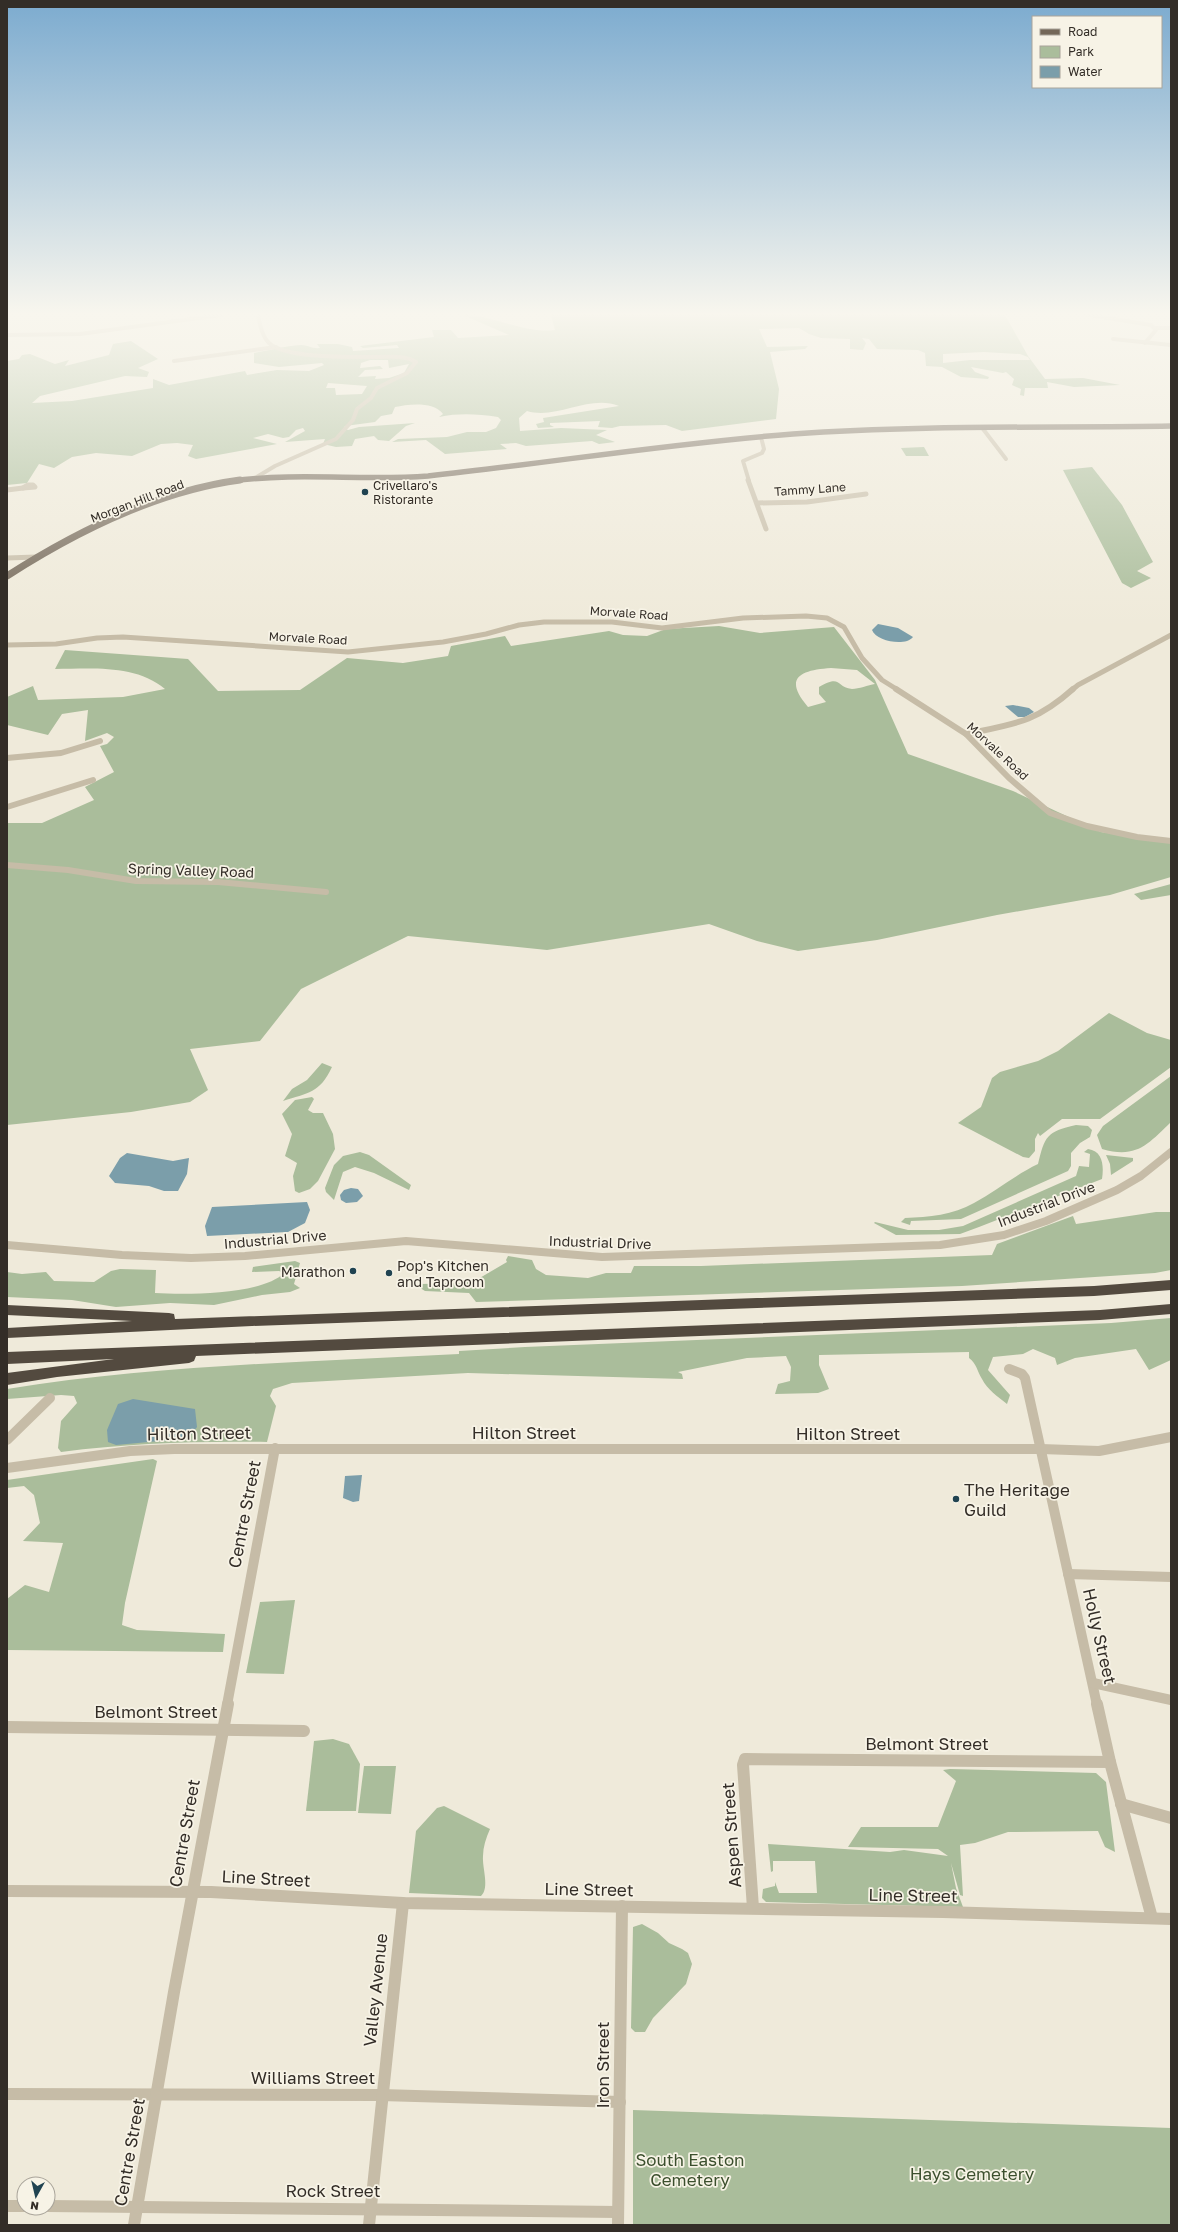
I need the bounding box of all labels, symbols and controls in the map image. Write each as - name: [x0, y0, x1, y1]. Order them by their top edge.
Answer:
- legend: [1032, 16, 1162, 88]
- text: Road: [1068, 24, 1097, 39]
- text: Park: [1068, 44, 1094, 59]
- text: Water: [1068, 64, 1102, 79]
- street label: Morgan Hill Road: [88, 476, 186, 526]
- place label: Crivellaro's Ristorante: [373, 478, 438, 507]
- street label: Tammy Lane: [774, 479, 846, 499]
- marker: Crivellaro's Ristorante: [360, 487, 370, 497]
- street label: Morvale Road: [589, 603, 669, 623]
- street label: Morvale Road: [268, 628, 348, 648]
- street label: Morvale Road: [964, 719, 1032, 783]
- street label: Spring Valley Road: [128, 859, 254, 881]
- street label: Industrial Drive: [995, 1178, 1097, 1230]
- street label: Industrial Drive: [223, 1226, 327, 1252]
- street label: Industrial Drive: [548, 1232, 652, 1252]
- place label: Pop's Kitchen and Taproom: [397, 1257, 489, 1290]
- place label: Marathon: [281, 1263, 345, 1280]
- marker: Marathon: [348, 1266, 358, 1276]
- marker: Pop's Kitchen and Taproom: [384, 1268, 394, 1278]
- street label: Hilton Street: [147, 1422, 252, 1444]
- street label: Hilton Street: [472, 1422, 576, 1443]
- street label: Hilton Street: [796, 1423, 900, 1444]
- street label: Centre Street: [223, 1458, 265, 1570]
- place label: The Heritage Guild: [964, 1479, 1070, 1520]
- marker: The Heritage Guild: [951, 1494, 961, 1504]
- street label: Holly Street: [1079, 1586, 1121, 1686]
- street label: Belmont Street: [94, 1701, 218, 1722]
- street label: Belmont Street: [865, 1733, 989, 1754]
- street label: Centre Street: [164, 1777, 204, 1889]
- street label: Aspen Street: [717, 1781, 745, 1888]
- street label: Line Street: [221, 1865, 311, 1891]
- street label: Line Street: [544, 1878, 634, 1900]
- street label: Line Street: [868, 1884, 958, 1906]
- street label: Valley Avenue: [359, 1932, 391, 2048]
- street label: Iron Street: [592, 2021, 613, 2109]
- street label: Williams Street: [251, 2067, 375, 2088]
- street label: Centre Street: [109, 2096, 149, 2208]
- park label: South Easton Cemetery: [635, 2149, 745, 2190]
- park label: Hays Cemetery: [910, 2163, 1035, 2184]
- north arrow: [16, 2176, 56, 2216]
- street label: Rock Street: [285, 2180, 381, 2201]
- text: N: [29, 2199, 40, 2213]

